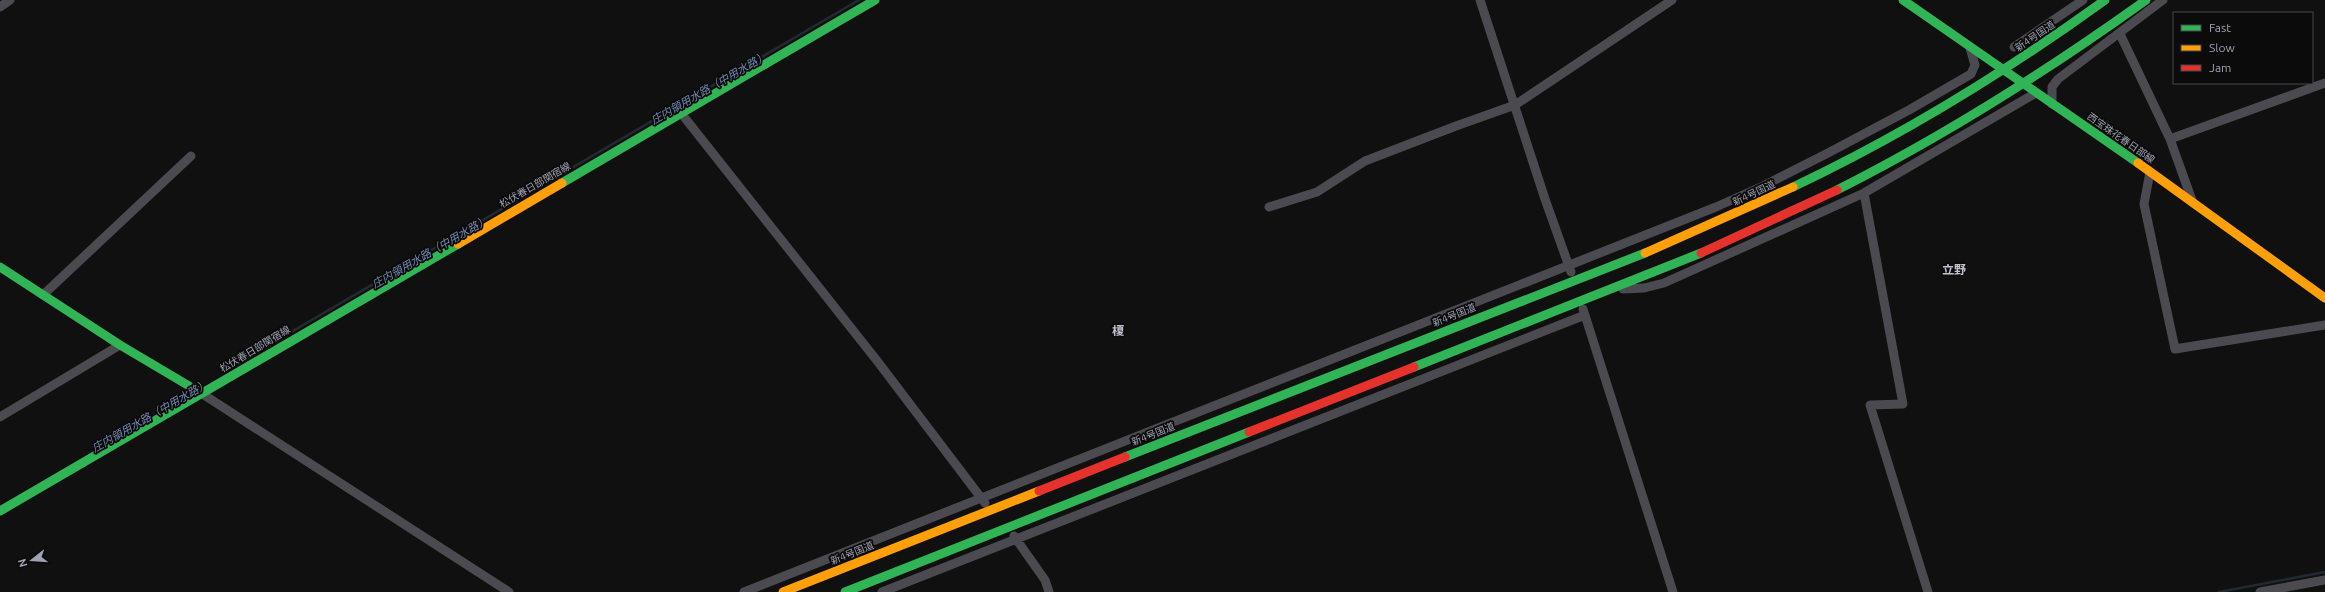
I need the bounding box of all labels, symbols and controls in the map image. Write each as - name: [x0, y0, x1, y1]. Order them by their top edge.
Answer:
- legend: [2173, 12, 2313, 84]
- street label: 新4号国道: [2013, 19, 2057, 53]
- text: Fast: [2209, 21, 2231, 34]
- text: Slow: [2209, 41, 2235, 54]
- water label: 庄内領用水路（中用水路）: [649, 50, 769, 126]
- text: Jam: [2209, 61, 2231, 74]
- street label: 西宝珠花春日部線: [2085, 111, 2157, 165]
- street label: 松伏春日部関宿線: [498, 160, 572, 210]
- street label: 新4号国道: [1731, 178, 1777, 208]
- water label: 庄内領用水路（中用水路）: [370, 214, 490, 290]
- district label: 立野: [1942, 263, 1966, 276]
- street label: 新4号国道: [1431, 301, 1477, 329]
- street label: 松伏春日部関宿線: [218, 324, 292, 374]
- district label: 榎: [1112, 324, 1125, 337]
- water label: 庄内領用水路（中用水路）: [90, 378, 210, 454]
- street label: 新4号国道: [1130, 420, 1176, 448]
- street label: 新4号国道: [829, 539, 875, 567]
- north arrow: [12, 540, 52, 580]
- text: N: [15, 557, 29, 569]

